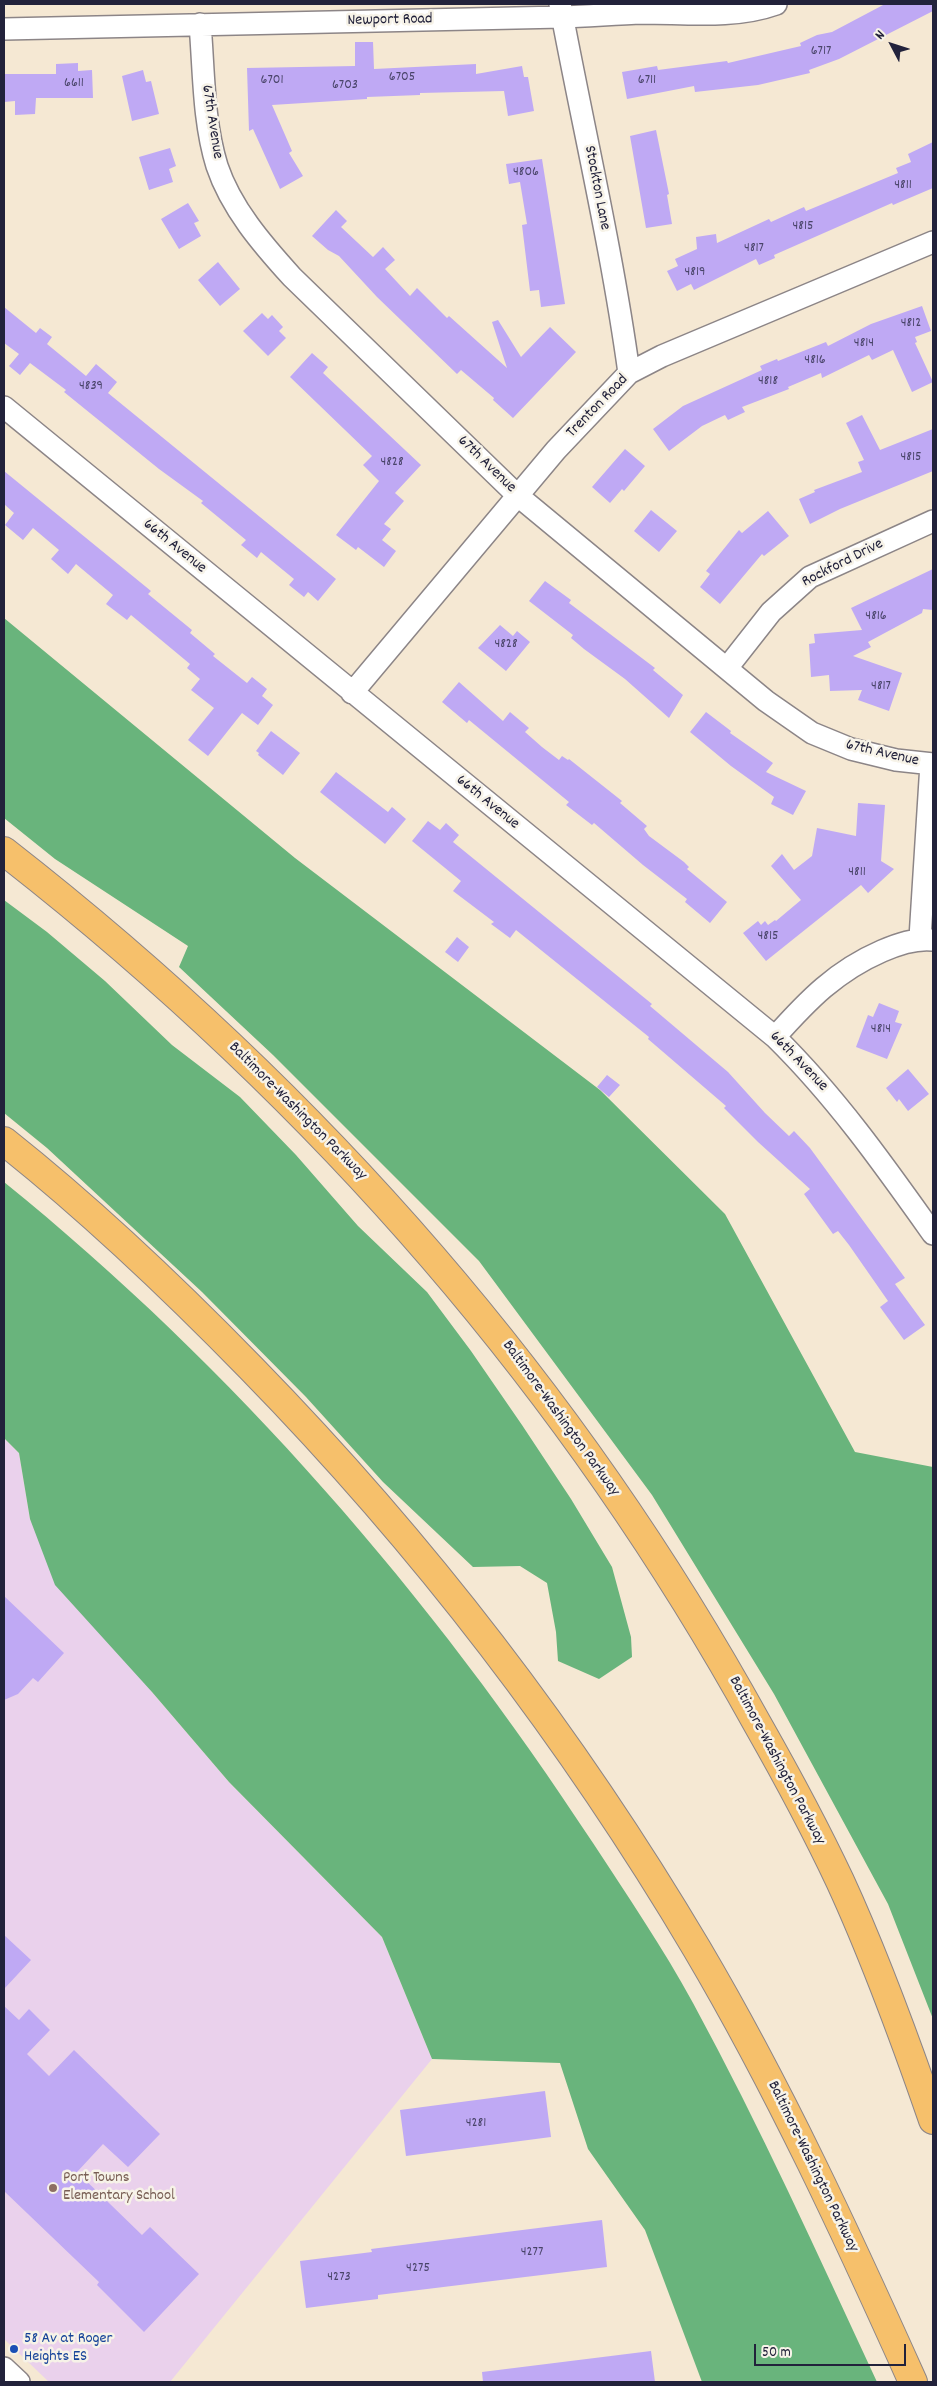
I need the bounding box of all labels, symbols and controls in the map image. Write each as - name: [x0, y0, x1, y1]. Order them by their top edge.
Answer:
- street label: Newport Road: [347, 11, 433, 31]
- north arrow: [867, 20, 917, 70]
- text: N: [871, 26, 890, 44]
- house number: 6717: [811, 44, 831, 60]
- house number: 6705: [389, 70, 415, 86]
- house number: 6701: [261, 73, 283, 89]
- house number: 6711: [638, 73, 656, 89]
- house number: 6611: [64, 76, 84, 92]
- house number: 6703: [332, 78, 358, 94]
- street label: 67th Avenue: [196, 84, 226, 160]
- street label: Stockton Lane: [578, 144, 614, 232]
- house number: 4806: [513, 165, 539, 181]
- house number: 4811: [894, 178, 912, 194]
- house number: 4815: [793, 219, 813, 235]
- house number: 4817: [744, 241, 764, 257]
- house number: 4819: [685, 265, 705, 281]
- house number: 4812: [901, 316, 921, 332]
- house number: 4814: [854, 336, 874, 352]
- house number: 4816: [804, 353, 826, 369]
- street label: Trenton Road: [563, 371, 633, 443]
- house number: 4818: [758, 374, 778, 390]
- house number: 4839: [79, 379, 103, 395]
- street label: 67th Avenue: [452, 432, 520, 498]
- house number: 4815: [901, 450, 921, 466]
- house number: 4828: [380, 455, 404, 471]
- street label: 66th Avenue: [138, 516, 210, 578]
- street label: Rockford Drive: [799, 535, 887, 593]
- house number: 4816: [865, 609, 887, 625]
- house number: 4828: [494, 637, 518, 653]
- house number: 4817: [871, 679, 891, 695]
- street label: 67th Avenue: [843, 736, 921, 772]
- street label: 66th Avenue: [451, 772, 523, 834]
- house number: 4811: [848, 865, 866, 881]
- house number: 4815: [758, 929, 778, 945]
- house number: 4814: [871, 1022, 891, 1038]
- street label: 66th Avenue: [765, 1028, 831, 1096]
- street label: Baltimore-Washington Parkway: [224, 1039, 370, 1185]
- street label: Baltimore-Washington Parkway: [497, 1337, 623, 1501]
- street label: Baltimore-Washington Parkway: [723, 1673, 829, 1849]
- street label: Baltimore-Washington Parkway: [762, 2078, 862, 2256]
- house number: 4281: [466, 2116, 486, 2132]
- place label: Port Towns Elementary School: [63, 2169, 175, 2207]
- marker: Port Towns Elementary School: [47, 2182, 59, 2194]
- house number: 4277: [521, 2245, 543, 2261]
- house number: 4275: [406, 2261, 430, 2277]
- house number: 4273: [327, 2270, 351, 2286]
- place label: 58 Av at Roger Heights ES: [24, 2330, 113, 2368]
- scale bar: [757, 2334, 910, 2366]
- text: 50 m: [762, 2342, 791, 2364]
- marker: 58 Av at Roger Heights ES: [8, 2343, 20, 2355]

